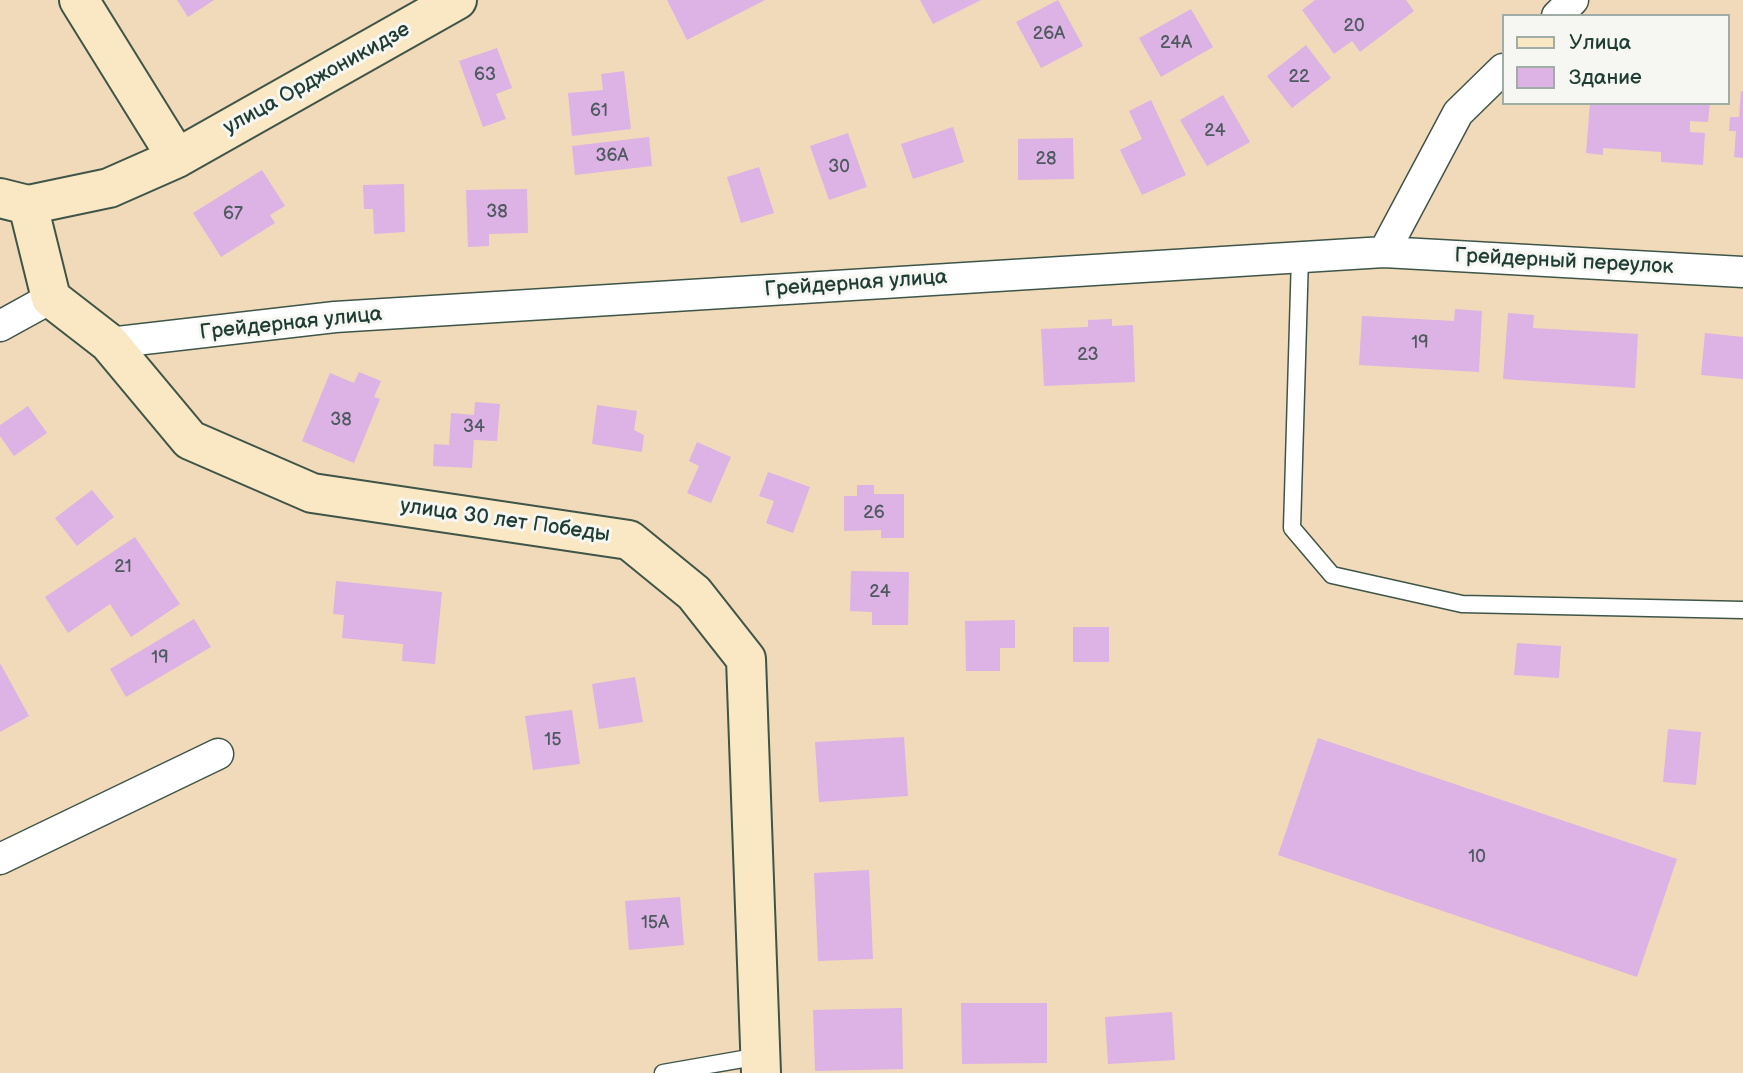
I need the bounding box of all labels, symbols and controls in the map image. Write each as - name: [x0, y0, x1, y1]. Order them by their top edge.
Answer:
- legend: [1502, 14, 1729, 105]
- house number: 20: [1343, 15, 1365, 37]
- street label: улица Орджоникидзе: [219, 17, 415, 141]
- house number: 26А: [1033, 23, 1065, 45]
- text: Улица: [1569, 30, 1631, 55]
- house number: 24А: [1160, 32, 1192, 54]
- house number: 63: [474, 64, 496, 86]
- text: Здание: [1569, 65, 1642, 90]
- house number: 22: [1288, 66, 1310, 88]
- house number: 61: [590, 100, 608, 122]
- house number: 24: [1204, 120, 1226, 142]
- house number: 36А: [596, 145, 628, 167]
- house number: 28: [1035, 148, 1057, 170]
- house number: 30: [828, 156, 850, 178]
- house number: 38: [486, 201, 508, 223]
- house number: 67: [223, 203, 243, 225]
- street label: Грейдерный переулок: [1454, 244, 1674, 280]
- street label: Грейдерная улица: [764, 265, 948, 303]
- street label: Грейдерная улица: [199, 302, 383, 346]
- house number: 19: [1411, 332, 1429, 354]
- house number: 23: [1077, 344, 1099, 366]
- house number: 38: [330, 409, 352, 431]
- house number: 34: [463, 416, 485, 438]
- street label: улица 30 лет Победы: [399, 494, 611, 548]
- house number: 26: [863, 502, 885, 524]
- house number: 21: [114, 556, 132, 578]
- house number: 24: [869, 581, 891, 603]
- house number: 19: [151, 647, 169, 669]
- house number: 15: [544, 729, 562, 751]
- house number: 10: [1468, 846, 1486, 868]
- house number: 15А: [641, 912, 669, 934]

